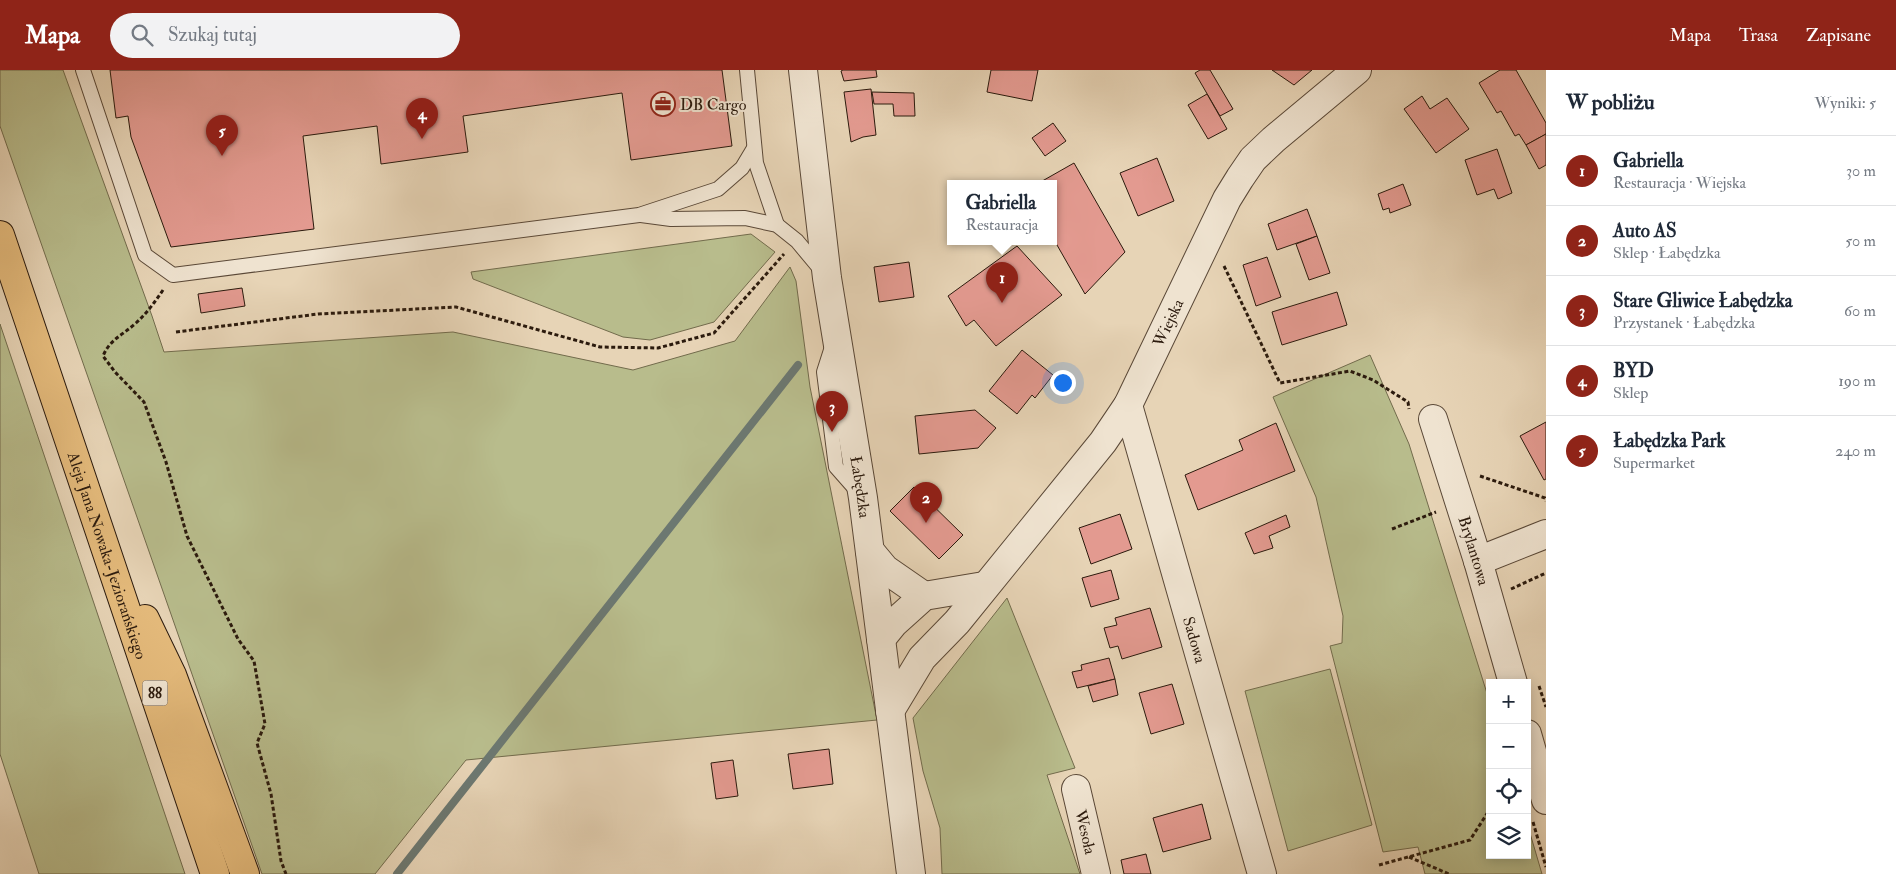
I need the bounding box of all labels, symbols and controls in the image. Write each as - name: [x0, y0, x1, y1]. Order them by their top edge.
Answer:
- search box: [110, 13, 460, 58]
- text: Mapa: [25, 20, 80, 51]
- icon: search: [128, 21, 156, 49]
- text: Szukaj tutaj: [168, 23, 257, 47]
- text: Mapa: [1670, 24, 1711, 47]
- text: Trasa: [1739, 24, 1778, 47]
- text: Zapisane: [1806, 24, 1871, 47]
- text: W pobliżu: [1566, 89, 1655, 116]
- office icon: DB Cargo: [650, 91, 676, 117]
- text: Wyniki: 5: [1815, 93, 1876, 113]
- place label: DB Cargo: [680, 95, 747, 115]
- pin: 4: [406, 98, 438, 139]
- pin: 5: [206, 115, 238, 156]
- text: Gabriella: [1613, 149, 1684, 173]
- text: 1: [1579, 161, 1585, 181]
- text: 30 m: [1846, 161, 1876, 181]
- text: Restauracja · Wiejska: [1613, 173, 1746, 193]
- popup: [947, 180, 1057, 245]
- text: Gabriella: [966, 191, 1036, 215]
- text: Restauracja: [966, 215, 1038, 235]
- text: Auto AS: [1613, 219, 1677, 243]
- text: 2: [1578, 231, 1586, 251]
- text: 50 m: [1845, 231, 1876, 251]
- text: Sklep · Łabędzka: [1613, 243, 1721, 263]
- pin: 1: [986, 262, 1018, 303]
- text: Stare Gliwice Łabędzka: [1613, 289, 1793, 313]
- street label: Wiejska: [1148, 296, 1189, 351]
- text: 3: [1579, 301, 1585, 321]
- text: 60 m: [1844, 301, 1876, 321]
- text: Przystanek · Łabędzka: [1613, 313, 1755, 333]
- text: BYD: [1613, 359, 1654, 383]
- your location: [1050, 370, 1076, 396]
- text: 4: [1578, 371, 1586, 391]
- text: 190 m: [1838, 371, 1876, 391]
- text: Sklep: [1613, 383, 1648, 403]
- pin: 3: [816, 391, 848, 432]
- text: Łabędzka Park: [1613, 429, 1726, 453]
- text: 5: [1578, 441, 1586, 461]
- text: 240 m: [1835, 441, 1876, 461]
- street label: Aleja Jana Nowaka-Jeziorańskiego: [62, 449, 151, 662]
- text: Supermarket: [1613, 453, 1695, 473]
- street label: Łabędzka: [845, 455, 875, 520]
- pin: 2: [910, 482, 942, 523]
- street label: Brylantowa: [1453, 514, 1494, 588]
- street label: Sadowa: [1178, 614, 1210, 666]
- map controls: [1486, 679, 1531, 859]
- button: +: [1486, 679, 1531, 724]
- road number: 88: [142, 680, 168, 706]
- button: −: [1486, 724, 1531, 769]
- button: locate: [1486, 769, 1531, 814]
- street label: Wesoła: [1070, 807, 1100, 857]
- button: layers: [1486, 814, 1531, 859]

